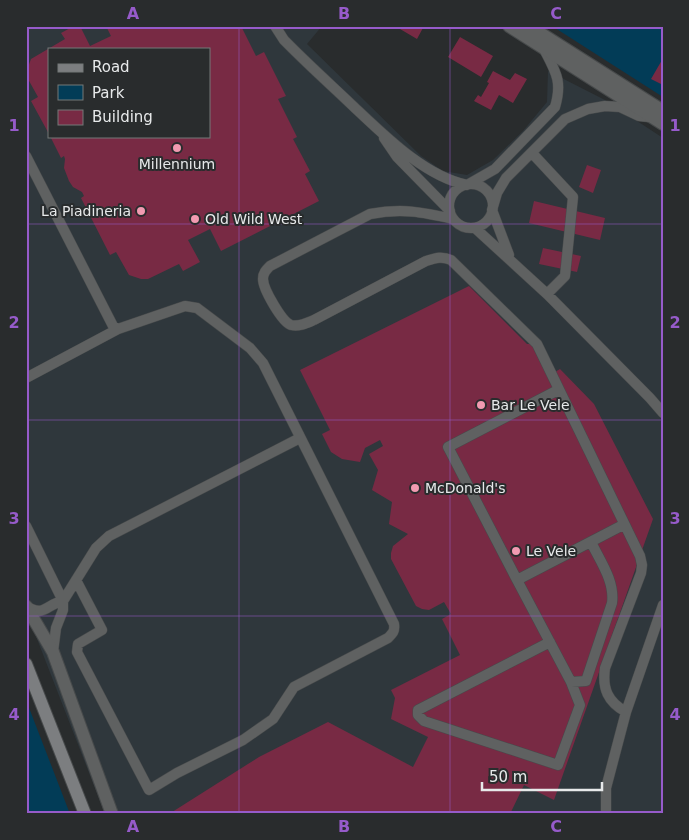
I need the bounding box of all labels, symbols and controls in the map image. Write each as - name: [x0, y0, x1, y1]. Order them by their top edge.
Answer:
- text: A: [127, 4, 140, 23]
- text: B: [338, 4, 350, 23]
- text: C: [550, 4, 562, 23]
- legend: [48, 48, 210, 138]
- text: Road: [92, 58, 130, 76]
- text: Park: [92, 84, 125, 102]
- text: Building: [92, 108, 153, 126]
- text: 1: [8, 116, 20, 135]
- text: 1: [669, 116, 681, 135]
- marker: Millennium: [171, 142, 183, 154]
- place label: Millennium: [139, 156, 215, 172]
- place label: La Piadineria: [41, 203, 131, 219]
- marker: La Piadineria: [135, 205, 147, 217]
- place label: Old Wild West: [205, 211, 303, 227]
- marker: Old Wild West: [189, 213, 201, 225]
- text: 2: [8, 313, 20, 332]
- text: 2: [669, 313, 681, 332]
- place label: Bar Le Vele: [491, 397, 570, 413]
- marker: Bar Le Vele: [475, 399, 487, 411]
- place label: McDonald's: [425, 480, 506, 496]
- marker: McDonald's: [409, 482, 421, 494]
- text: 3: [8, 509, 20, 528]
- text: 3: [669, 509, 681, 528]
- place label: Le Vele: [526, 543, 576, 559]
- marker: Le Vele: [510, 545, 522, 557]
- text: 4: [8, 705, 20, 724]
- text: 4: [669, 705, 681, 724]
- scale bar: [482, 760, 602, 792]
- text: 50 m: [489, 768, 527, 786]
- text: A: [127, 817, 140, 836]
- text: B: [338, 817, 350, 836]
- text: C: [550, 817, 562, 836]

